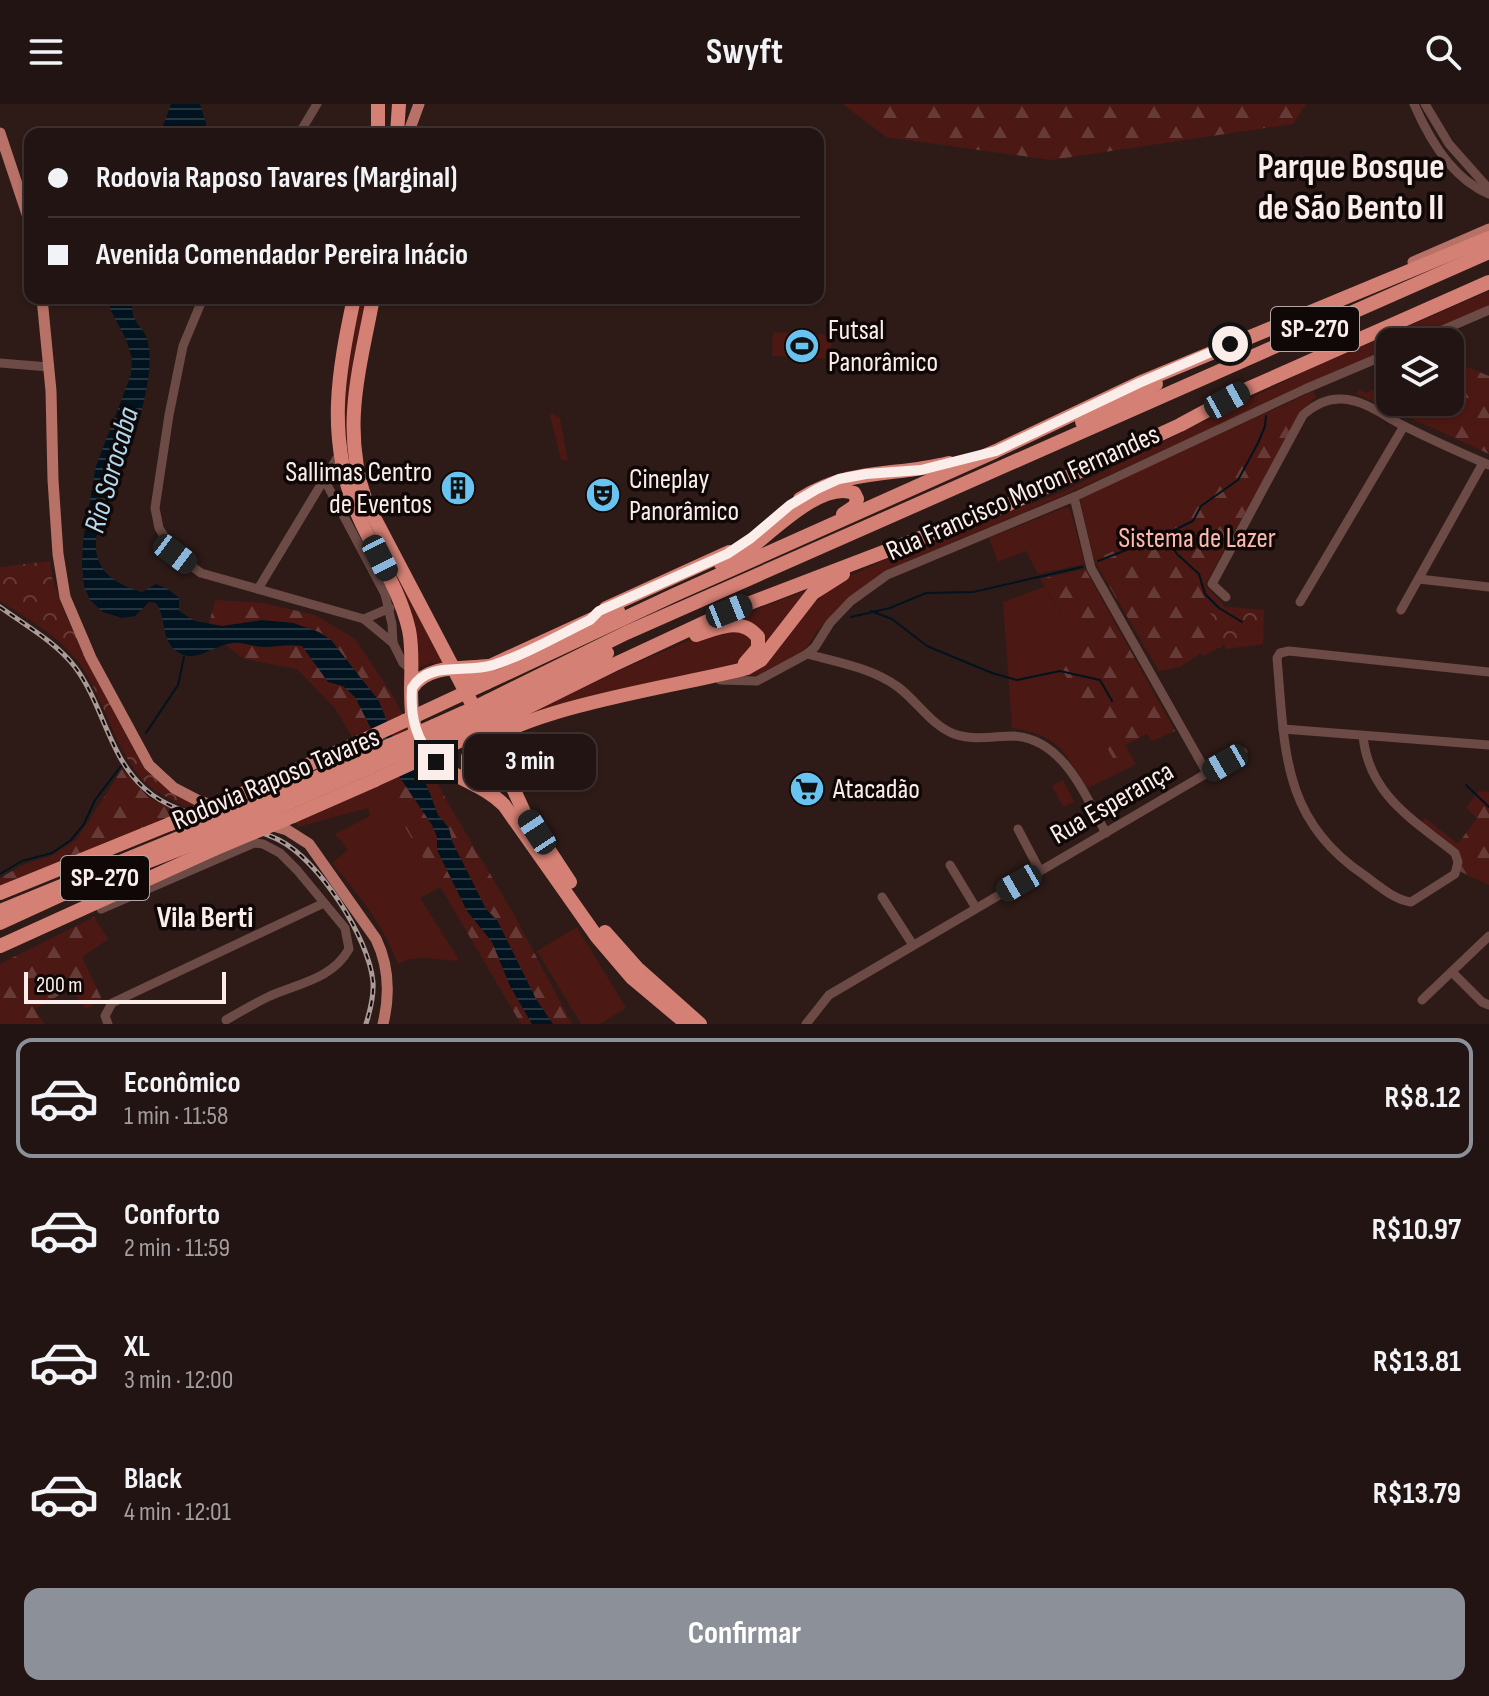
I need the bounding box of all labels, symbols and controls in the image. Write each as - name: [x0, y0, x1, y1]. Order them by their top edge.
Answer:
- icon: menu: [24, 30, 68, 74]
- icon: search: [1421, 30, 1465, 74]
- text: Swyft: [706, 31, 783, 74]
- district label: Parque Bosque de São Bento II: [1257, 146, 1445, 230]
- text: Rodovia Raposo Tavares (Marginal): [96, 160, 457, 196]
- text: Avenida Comendador Pereira Inácio: [96, 237, 468, 273]
- road number: SP-270: [1271, 307, 1359, 351]
- place label: Futsal Panorâmico: [828, 314, 938, 379]
- route start: [1212, 326, 1248, 362]
- sports icon: Futsal Panorâmico: [783, 327, 821, 365]
- map controls: [1376, 328, 1464, 416]
- button: layers: [1376, 328, 1464, 416]
- car: [1200, 378, 1254, 422]
- water label: Rio Sorocaba: [77, 403, 147, 537]
- street label: Rua Francisco Moron Fernandes: [881, 418, 1165, 568]
- place label: Sallimas Centro de Eventos: [285, 456, 432, 521]
- place label: Cineplay Panorâmico: [629, 463, 739, 528]
- building icon: Sallimas Centro de Eventos: [439, 469, 477, 507]
- theatre icon: Cineplay Panorâmico: [584, 476, 622, 514]
- park label: Sistema de Lazer: [1118, 522, 1276, 555]
- car: [149, 530, 201, 578]
- car: [358, 531, 402, 585]
- car: [702, 591, 756, 631]
- street label: Rodovia Raposo Tavares: [168, 721, 384, 837]
- callout: 3 min: [464, 734, 596, 790]
- car: [1198, 741, 1252, 785]
- route end: [418, 744, 454, 780]
- text: 3 min: [505, 746, 555, 777]
- street label: Rua Esperança: [1045, 755, 1179, 851]
- supermarket icon: Atacadão: [788, 770, 826, 808]
- place label: Atacadão: [832, 773, 920, 806]
- car: [514, 805, 560, 859]
- road number: SP-270: [61, 856, 149, 900]
- car: [992, 861, 1046, 905]
- district label: Vila Berti: [157, 900, 253, 936]
- scale bar: [24, 968, 226, 1004]
- text: 200 m: [36, 972, 82, 999]
- icon: car: [28, 1062, 100, 1134]
- text: Econômico: [124, 1065, 241, 1101]
- text: R$8.12: [1385, 1080, 1461, 1116]
- text: 1 min · 11:58: [124, 1101, 228, 1132]
- icon: car: [28, 1194, 100, 1266]
- text: Conforto: [124, 1197, 220, 1233]
- text: R$10.97: [1372, 1212, 1461, 1248]
- text: 2 min · 11:59: [124, 1233, 230, 1264]
- icon: car: [28, 1326, 100, 1398]
- text: XL: [124, 1329, 150, 1365]
- text: R$13.81: [1373, 1344, 1461, 1380]
- text: 3 min · 12:00: [124, 1365, 233, 1396]
- icon: car: [28, 1458, 100, 1530]
- text: Black: [124, 1461, 182, 1497]
- text: R$13.79: [1373, 1476, 1461, 1512]
- text: 4 min · 12:01: [124, 1497, 231, 1528]
- button: Confirmar: [24, 1588, 1465, 1680]

